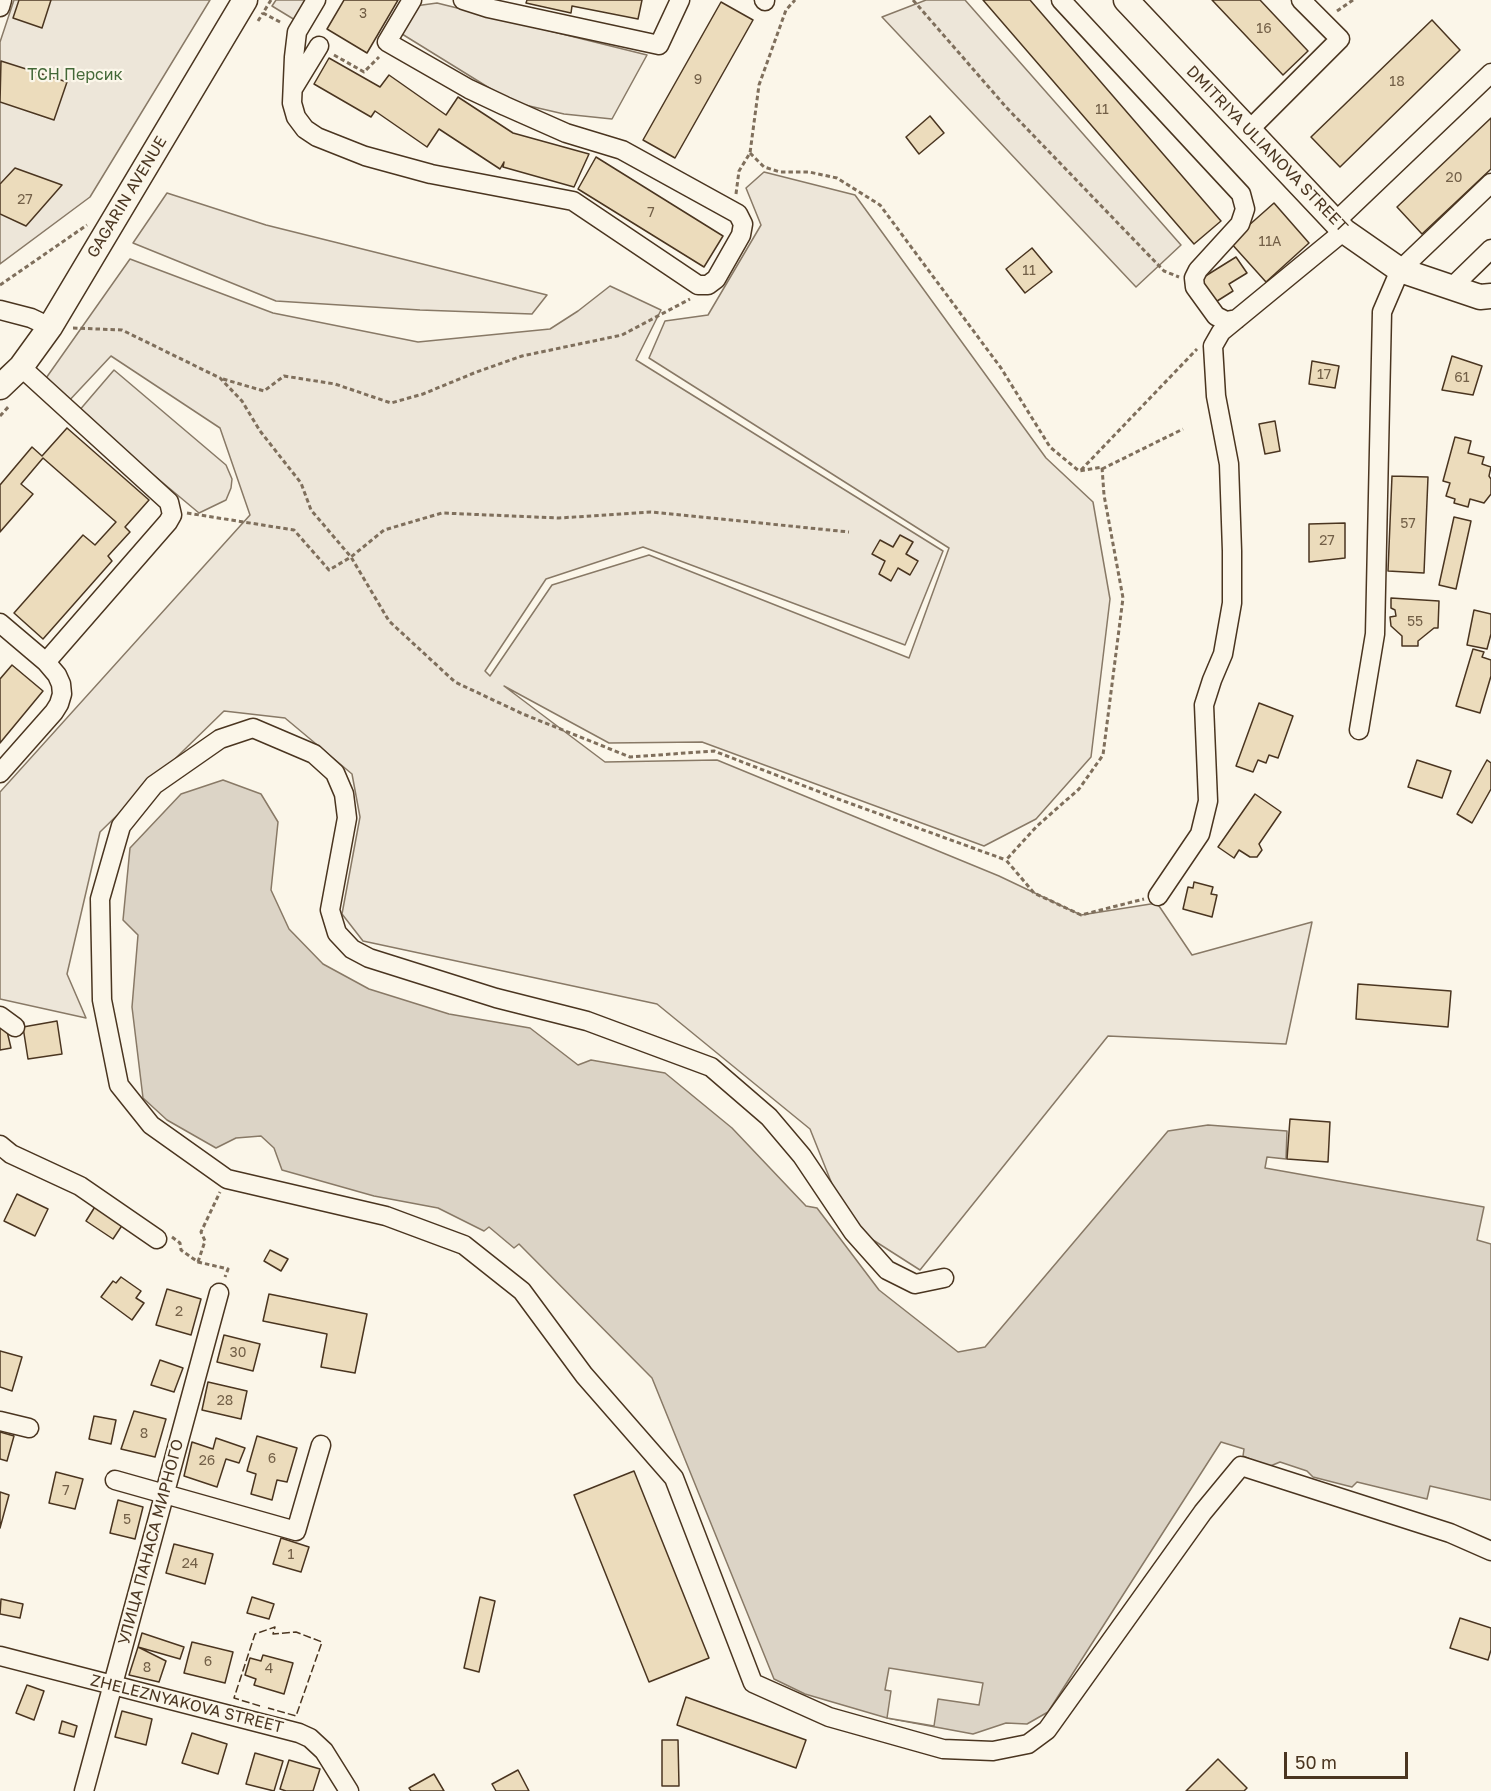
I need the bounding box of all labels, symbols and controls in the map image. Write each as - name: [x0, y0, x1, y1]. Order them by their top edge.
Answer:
- house number: 3: [359, 6, 367, 22]
- house number: 16: [1256, 21, 1272, 37]
- street label: DMITRIYA ULIANOVA STREET: [1182, 62, 1352, 236]
- park label: ТСН Персик: [27, 65, 123, 85]
- house number: 9: [694, 72, 702, 88]
- house number: 18: [1389, 74, 1405, 90]
- house number: 11: [1095, 102, 1109, 118]
- street label: GAGARIN AVENUE: [83, 133, 171, 261]
- house number: 20: [1446, 170, 1462, 186]
- house number: 27: [17, 192, 33, 208]
- house number: 7: [647, 205, 655, 221]
- house number: 11А: [1259, 234, 1281, 250]
- house number: 11: [1022, 263, 1036, 279]
- house number: 17: [1317, 367, 1331, 383]
- house number: 61: [1454, 370, 1470, 386]
- house number: 57: [1400, 516, 1416, 532]
- house number: 27: [1319, 533, 1335, 549]
- house number: 55: [1407, 614, 1423, 630]
- house number: 2: [175, 1304, 183, 1320]
- house number: 30: [230, 1345, 246, 1361]
- house number: 28: [217, 1393, 233, 1409]
- house number: 8: [140, 1426, 148, 1442]
- street label: УЛИЦА ПАНАСА МИРНОГО: [114, 1437, 188, 1647]
- house number: 6: [268, 1451, 276, 1467]
- house number: 26: [199, 1453, 215, 1469]
- house number: 7: [62, 1483, 70, 1499]
- house number: 5: [123, 1512, 131, 1528]
- house number: 1: [288, 1547, 294, 1563]
- house number: 24: [182, 1556, 198, 1572]
- house number: 6: [204, 1654, 212, 1670]
- house number: 8: [143, 1660, 151, 1676]
- house number: 4: [265, 1661, 273, 1677]
- street label: ZHELEZNYAKOVA STREET: [89, 1671, 285, 1737]
- scale bar: [1287, 1740, 1412, 1778]
- text: 50 m: [1295, 1751, 1337, 1773]

